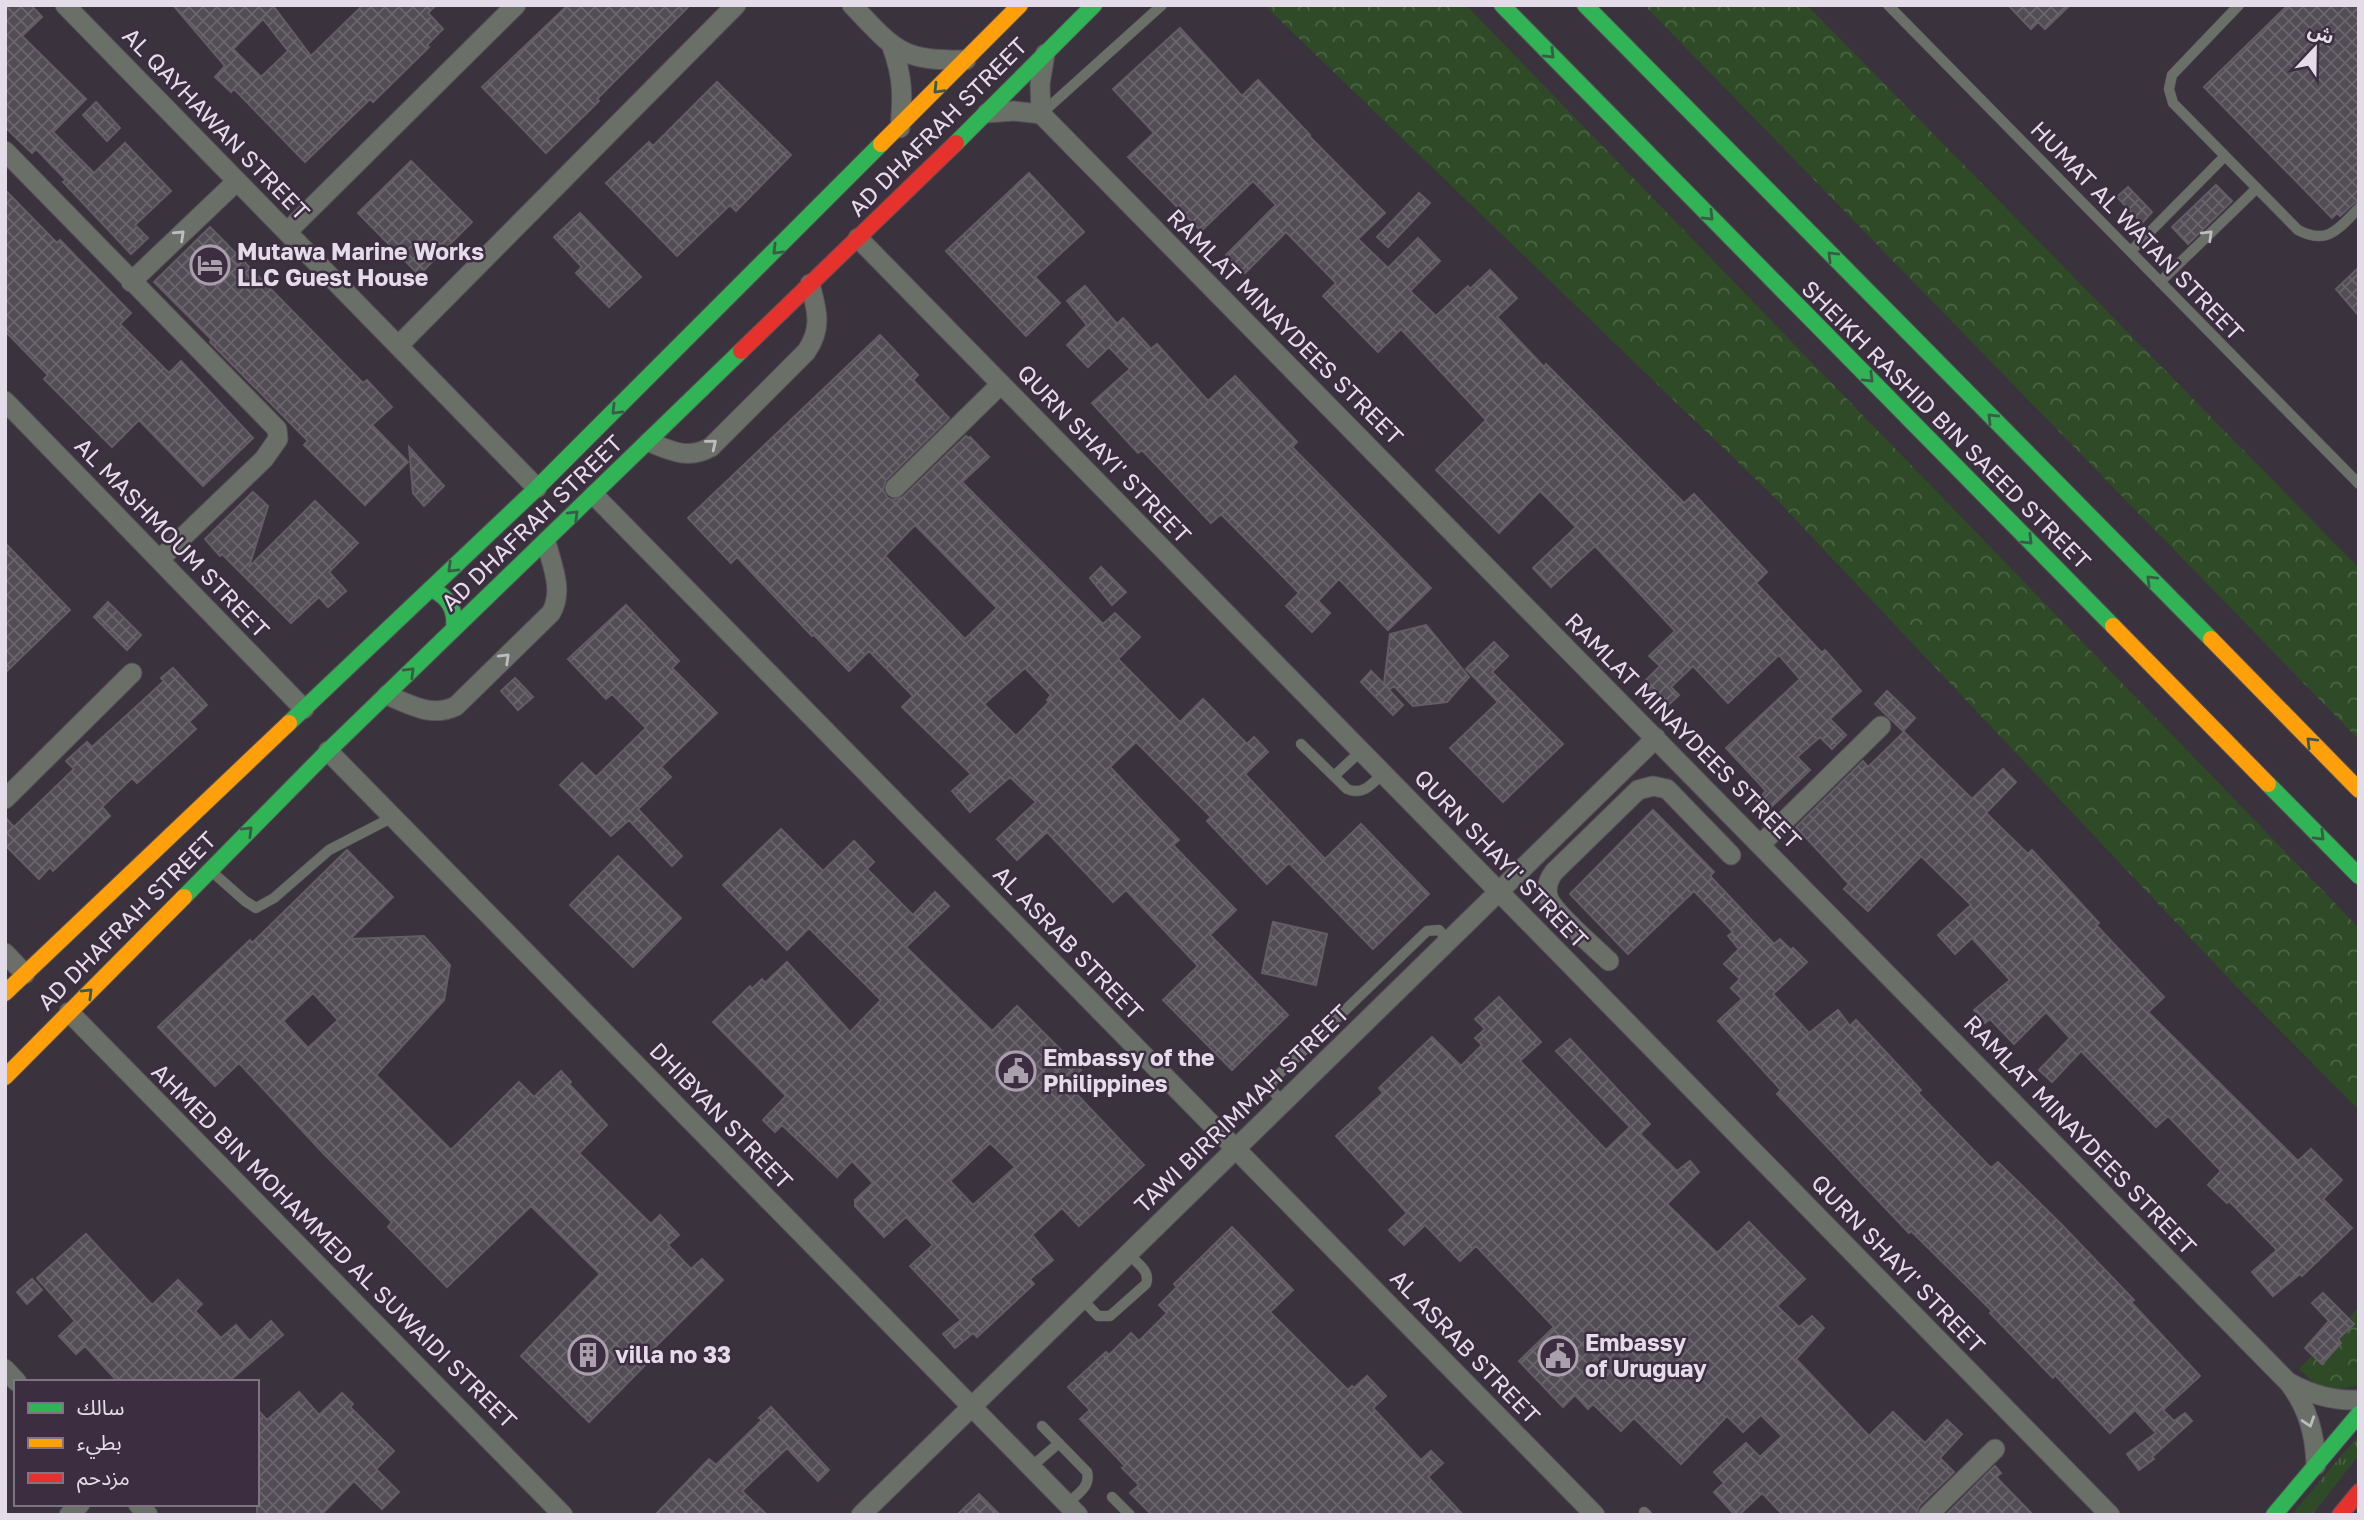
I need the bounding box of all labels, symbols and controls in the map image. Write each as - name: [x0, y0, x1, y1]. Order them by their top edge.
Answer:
- north arrow: [2280, 14, 2350, 84]
- text: ش: [2305, 17, 2338, 48]
- street label: AL QAYHAWAN STREET: [117, 21, 316, 225]
- street label: AD DHAFRAH STREET: [842, 31, 1032, 221]
- one-way arrow: [1541, 46, 1554, 59]
- one-way arrow: [934, 81, 947, 94]
- street label: HUMAT AL WATAN STREET: [2025, 115, 2250, 346]
- street label: RAMLAT MINAYDEES STREET: [1162, 203, 1409, 450]
- one-way arrow: [1701, 208, 1714, 221]
- one-way arrow: [172, 230, 185, 243]
- one-way arrow: [2200, 231, 2213, 244]
- place label: Mutawa Marine Works LLC Guest House: [237, 237, 484, 291]
- one-way arrow: [772, 241, 785, 254]
- hotel icon: Mutawa Marine Works LLC Guest House: [189, 244, 231, 286]
- one-way arrow: [1827, 251, 1840, 264]
- street label: SHEIKH RASHID BIN SAEED STREET: [1796, 274, 2097, 575]
- street label: QURN SHAYI' STREET: [1012, 358, 1197, 549]
- one-way arrow: [1861, 370, 1873, 382]
- one-way arrow: [611, 401, 624, 414]
- one-way arrow: [1987, 413, 2000, 426]
- street label: AD DHAFRAH STREET: [435, 428, 628, 616]
- street label: AL MASHMOUM STREET: [70, 431, 276, 643]
- one-way arrow: [704, 440, 716, 453]
- one-way arrow: [566, 510, 579, 523]
- one-way arrow: [2020, 532, 2033, 545]
- one-way arrow: [448, 560, 460, 572]
- one-way arrow: [2147, 575, 2160, 588]
- street label: RAMLAT MINAYDEES STREET: [1560, 607, 1807, 854]
- one-way arrow: [497, 654, 510, 667]
- one-way arrow: [402, 668, 415, 681]
- one-way arrow: [2306, 737, 2319, 750]
- street label: QURN SHAYI' STREET: [1409, 763, 1594, 954]
- street label: AD DHAFRAH STREET: [31, 825, 221, 1015]
- one-way arrow: [239, 827, 252, 840]
- one-way arrow: [2311, 828, 2324, 841]
- street label: AL ASRAB STREET: [988, 859, 1149, 1025]
- one-way arrow: [79, 989, 92, 1002]
- street label: TAWI BIRRIMMAH STREET: [1128, 998, 1355, 1218]
- street label: RAMLAT MINAYDEES STREET: [1959, 1009, 2203, 1260]
- street label: DHIBYAN STREET: [645, 1036, 799, 1195]
- place label: Embassy of the Philippines: [1043, 1043, 1215, 1097]
- public building icon: Embassy of the Philippines: [995, 1050, 1037, 1092]
- street label: AHMED BIN MOHAMMED AL SUWAIDI STREET: [146, 1057, 523, 1434]
- street label: QURN SHAYI' STREET: [1806, 1168, 1991, 1359]
- street label: AL ASRAB STREET: [1385, 1263, 1546, 1429]
- place label: Embassy of Uruguay: [1585, 1328, 1707, 1382]
- building icon: villa no 33: [567, 1334, 609, 1376]
- public building icon: Embassy of Uruguay: [1537, 1335, 1579, 1377]
- place label: villa no 33: [615, 1340, 731, 1368]
- legend: [14, 1380, 259, 1506]
- text: سالك: [77, 1394, 124, 1420]
- one-way arrow: [2301, 1416, 2316, 1428]
- text: بطيء: [77, 1429, 122, 1459]
- text: مزدحم: [77, 1464, 130, 1493]

